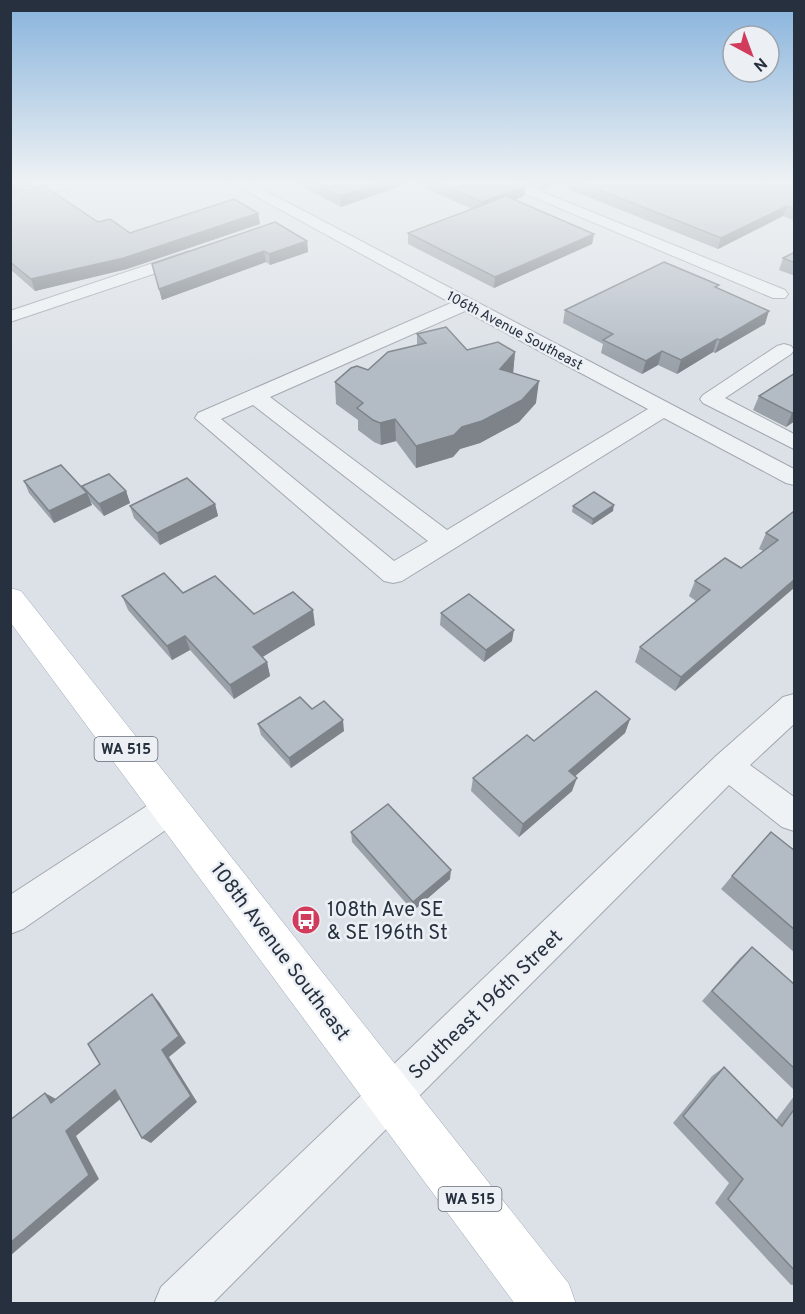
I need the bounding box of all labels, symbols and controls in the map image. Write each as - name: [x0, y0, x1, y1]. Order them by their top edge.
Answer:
- north arrow: [721, 24, 781, 84]
- text: N: [749, 52, 770, 75]
- street label: 106th Avenue Southeast: [443, 288, 585, 374]
- road number: WA 515: [94, 737, 158, 761]
- street label: 108th Avenue Southeast: [204, 858, 355, 1047]
- place label: 108th Ave SE & SE 196th St: [327, 898, 448, 947]
- bus stop icon: 108th Ave SE & SE 196th St: [290, 904, 322, 936]
- street label: Southeast 196th Street: [404, 925, 569, 1086]
- road number: WA 515: [438, 1187, 502, 1211]

